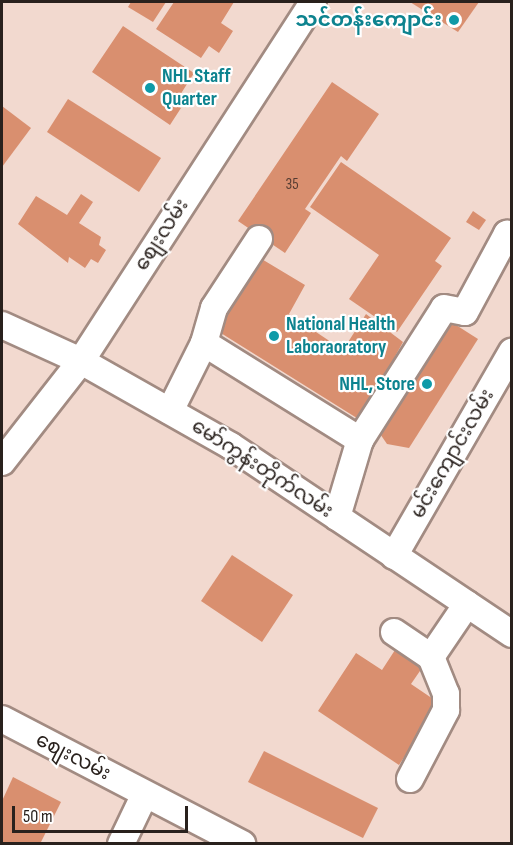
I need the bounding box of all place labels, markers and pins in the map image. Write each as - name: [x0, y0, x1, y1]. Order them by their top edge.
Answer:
- place label: သင်တန်းကျောင်း: [295, 8, 442, 32]
- marker: သင်တန်းကျောင်း: [447, 13, 461, 27]
- place label: NHL Staff Quarter: [162, 64, 231, 111]
- marker: NHL Staff Quarter: [143, 81, 157, 95]
- place label: National Health Laboraoratory: [286, 312, 395, 359]
- marker: National Health Laboraoratory: [267, 329, 281, 343]
- place label: NHL, Store: [339, 372, 415, 396]
- marker: NHL, Store: [420, 377, 434, 391]

